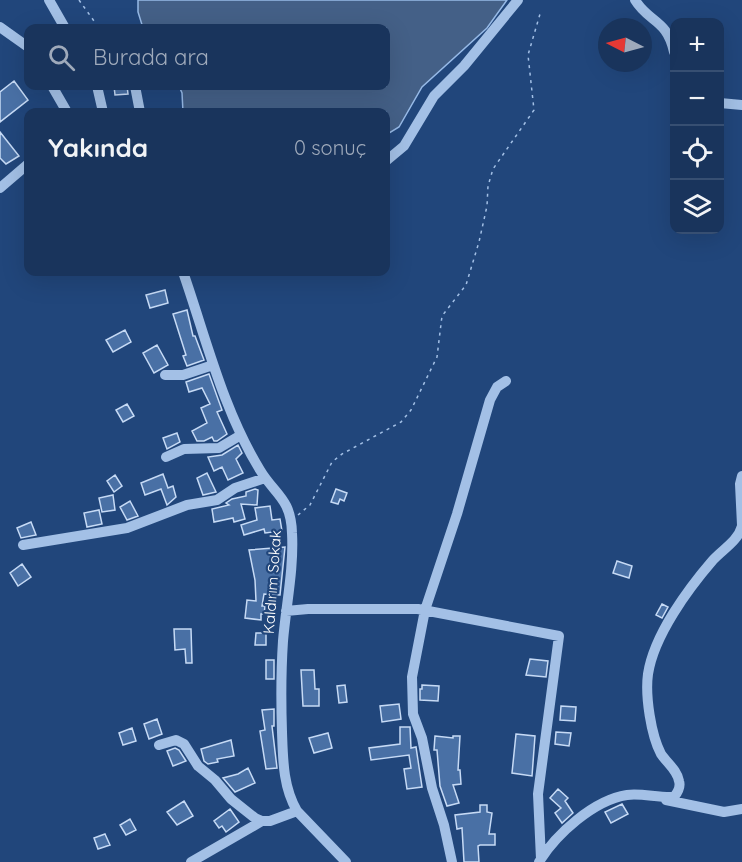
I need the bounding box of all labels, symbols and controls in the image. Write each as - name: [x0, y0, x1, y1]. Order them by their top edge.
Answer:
- north arrow: [598, 18, 652, 72]
- map controls: [670, 18, 724, 234]
- button: +: [670, 18, 724, 72]
- search box: [24, 24, 390, 90]
- icon: search: [45, 41, 78, 74]
- text: Burada ara: [93, 43, 209, 71]
- button: −: [670, 72, 724, 126]
- button: locate: [670, 126, 724, 180]
- text: Yakında: [48, 131, 148, 164]
- text: 0 sonuç: [294, 135, 366, 160]
- button: layers: [670, 180, 724, 234]
- street label: Kaldırım Sokak: [259, 529, 285, 635]

